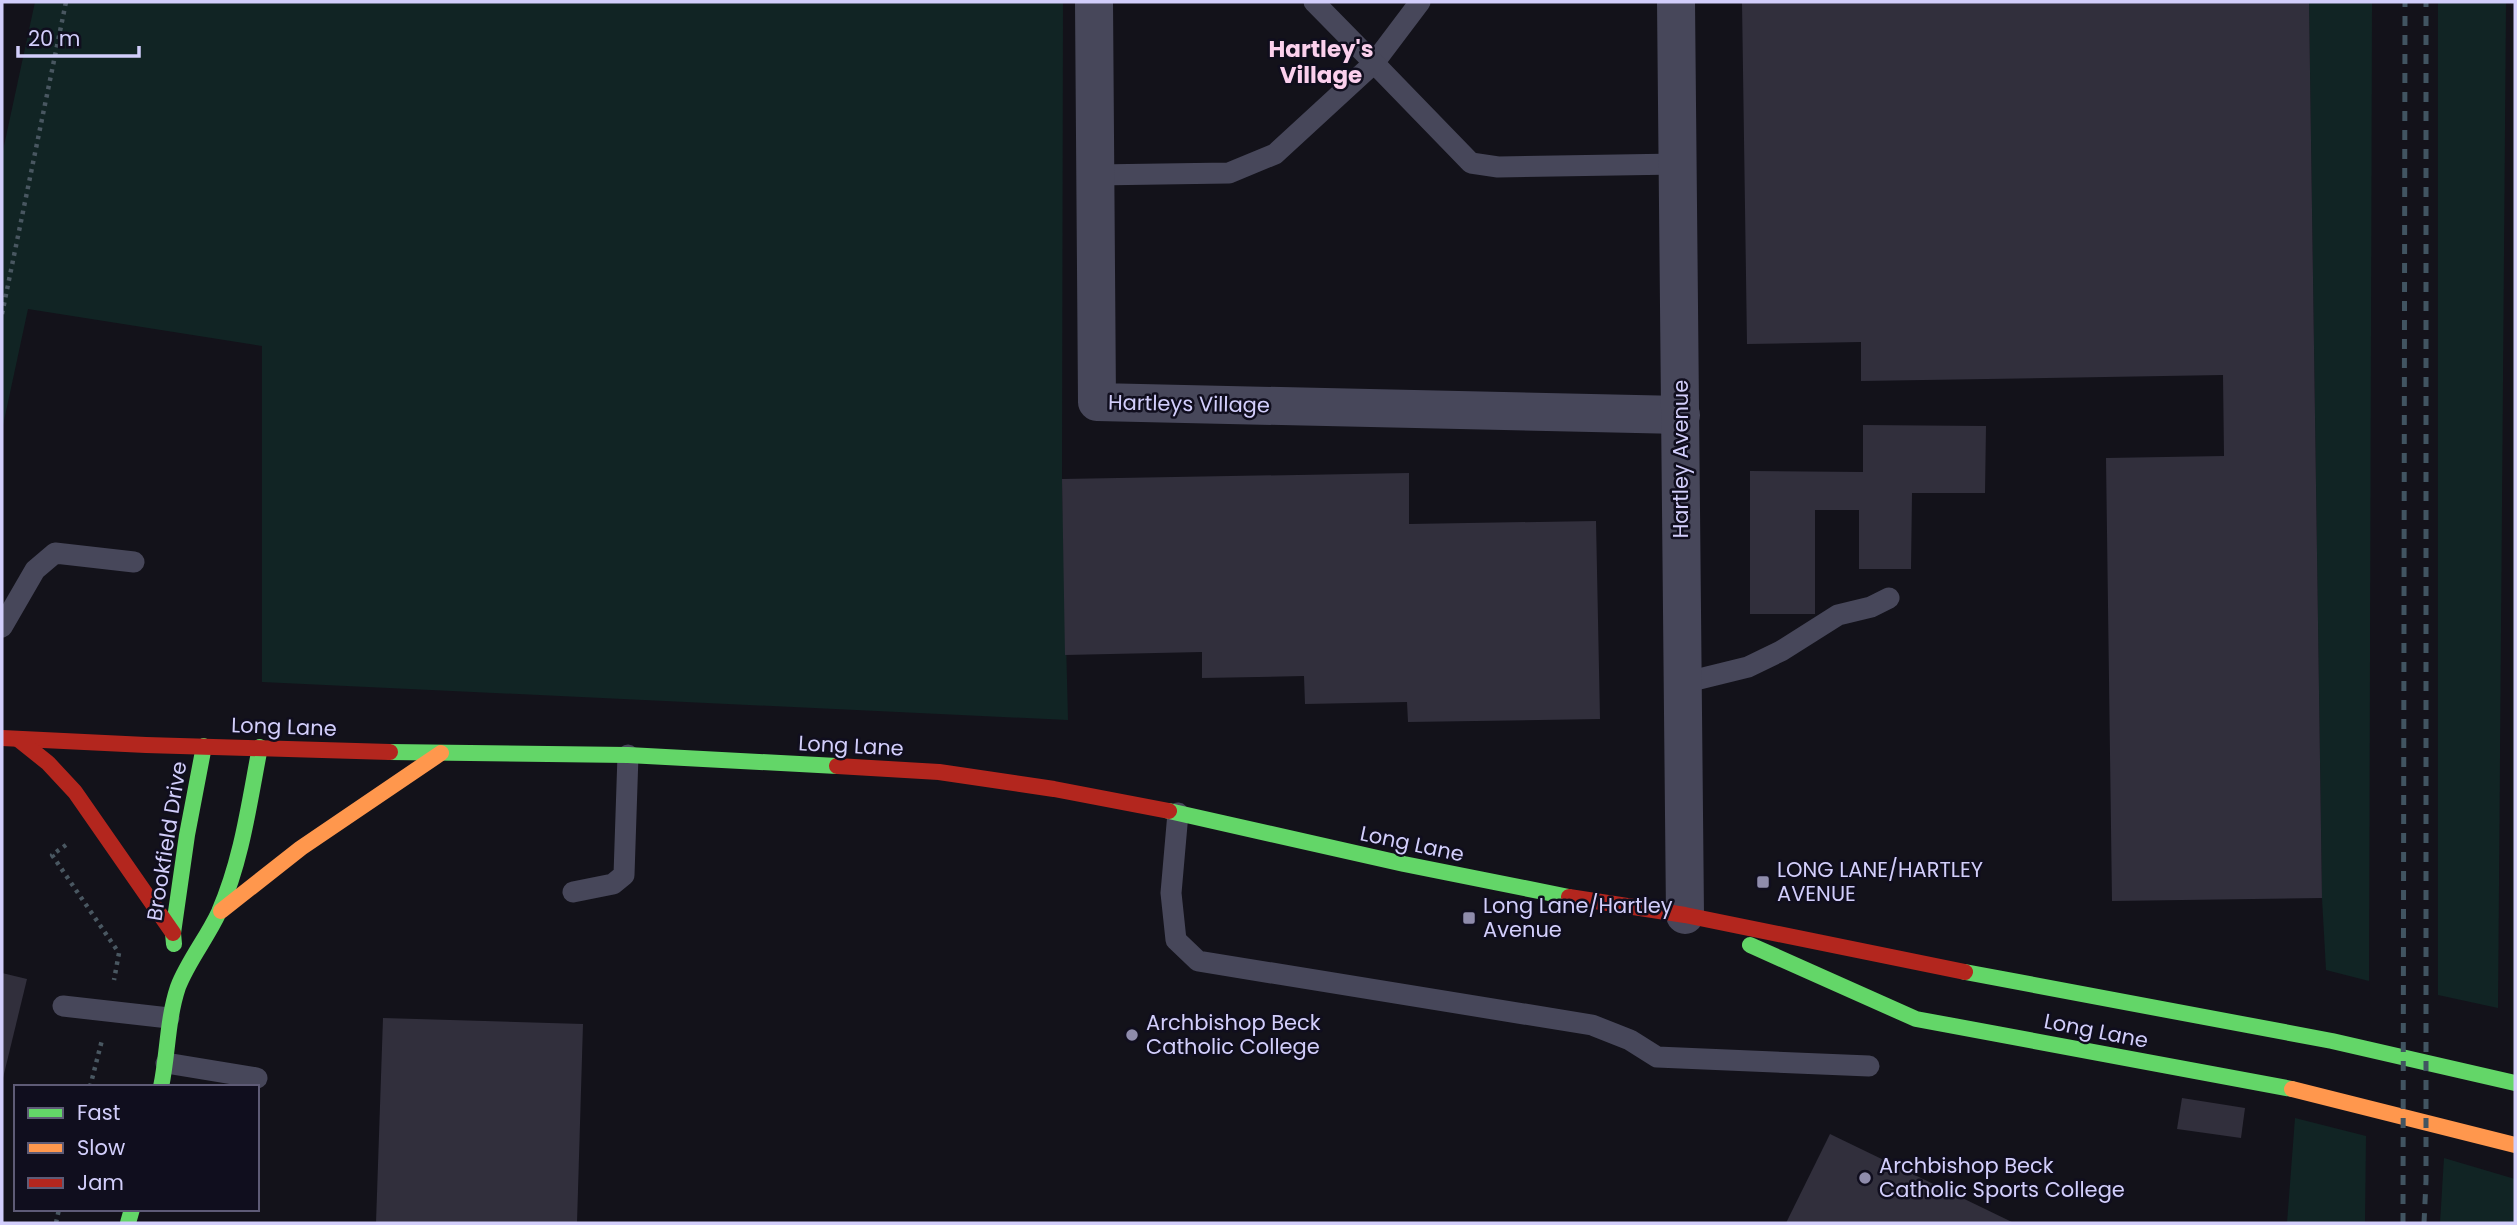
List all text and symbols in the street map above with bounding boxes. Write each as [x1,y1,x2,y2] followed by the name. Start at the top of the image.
[18,14,138,58] scale bar
[28,24,81,53] text: 20 m
[1268,33,1374,91] district label: Hartley's Village
[1666,380,1695,538] street label: Hartley Avenue
[1108,388,1270,419] street label: Hartleys Village
[231,710,337,743] street label: Long Lane
[798,728,904,763] street label: Long Lane
[140,759,193,923] street label: Brookfield Drive
[1357,818,1467,869] street label: Long Lane
[1777,855,1983,908] place label: LONG LANE/HARTLEY AVENUE
[1755,874,1771,890] marker: LONG LANE/HARTLEY AVENUE
[1483,891,1673,944] place label: Long Lane/Hartley Avenue
[1461,910,1477,926] marker: Long Lane/Hartley Avenue
[2042,1006,2151,1055] street label: Long Lane
[1146,1008,1321,1061] place label: Archbishop Beck Catholic College
[1124,1027,1140,1043] marker: Archbishop Beck Catholic College
[14,1085,259,1211] legend
[77,1098,120,1127] text: Fast
[77,1133,125,1162] text: Slow
[1879,1151,2125,1204] place label: Archbishop Beck Catholic Sports College
[77,1168,124,1197] text: Jam
[1857,1170,1873,1186] marker: Archbishop Beck Catholic Sports College

